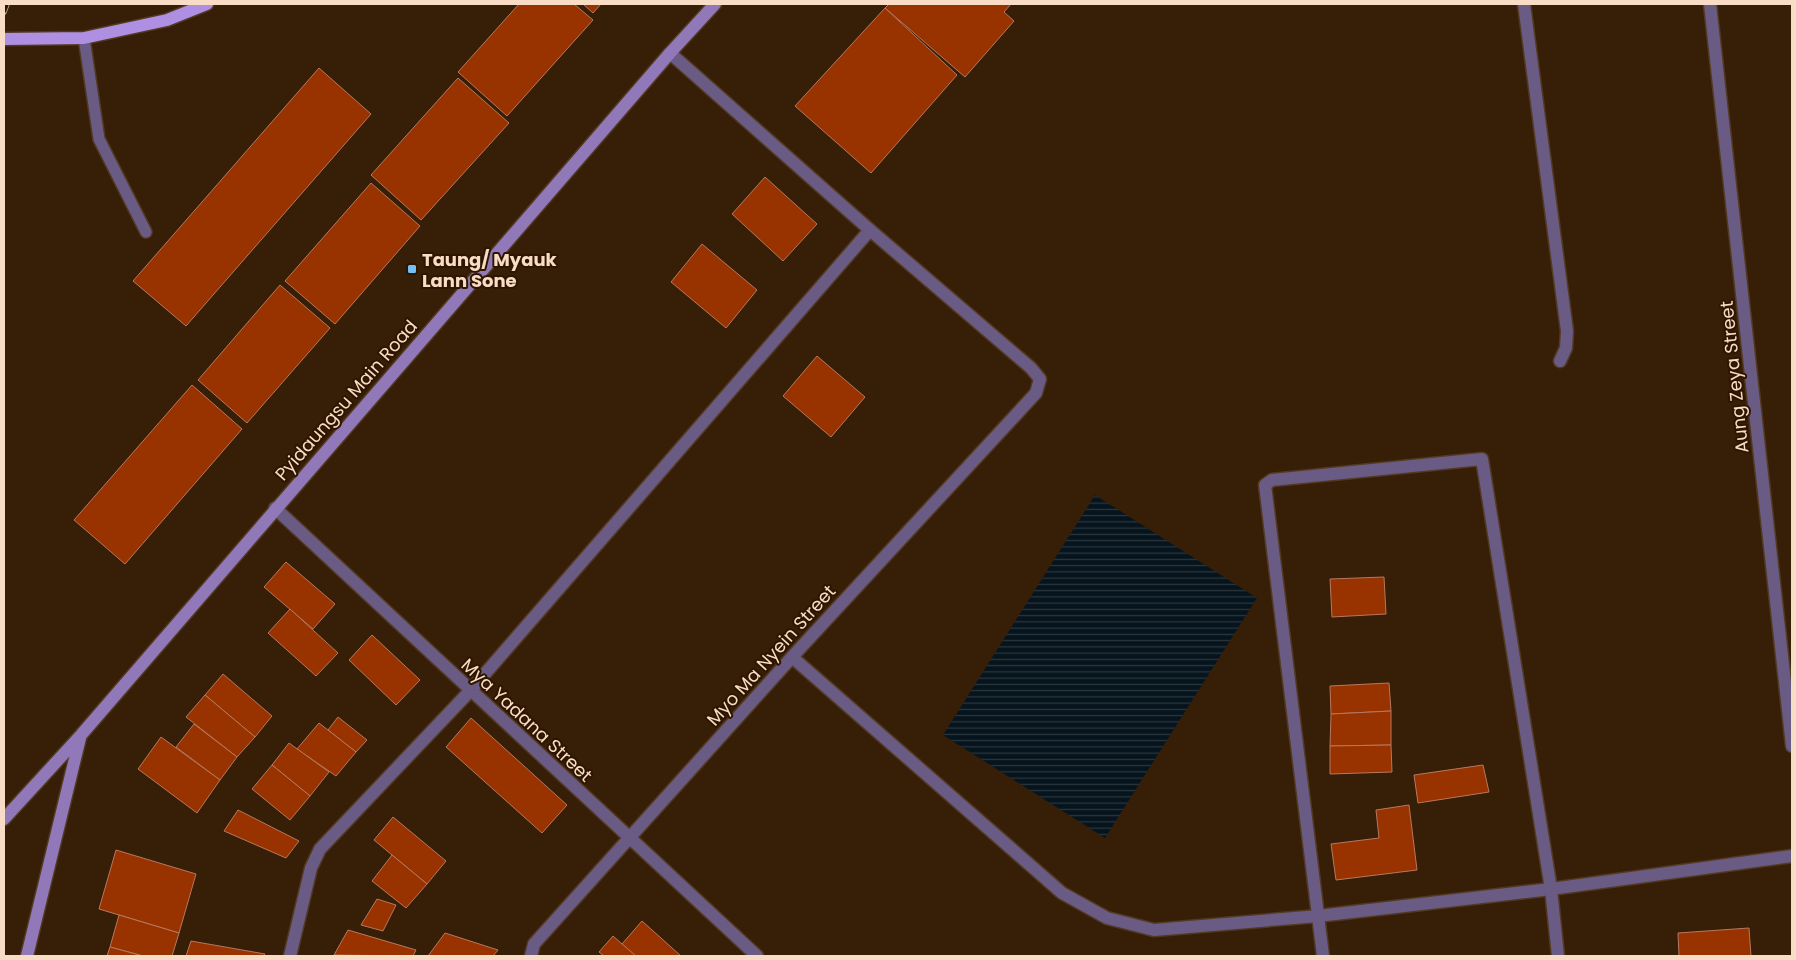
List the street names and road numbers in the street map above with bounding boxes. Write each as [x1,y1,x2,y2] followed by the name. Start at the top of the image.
[1714,300,1754,454] street label: Aung Zeya Street
[269,314,423,486] street label: Pyidaungsu Main Road
[701,579,841,731] street label: Myo Ma Nyein Street
[456,653,598,787] street label: Mya Yadana Street

